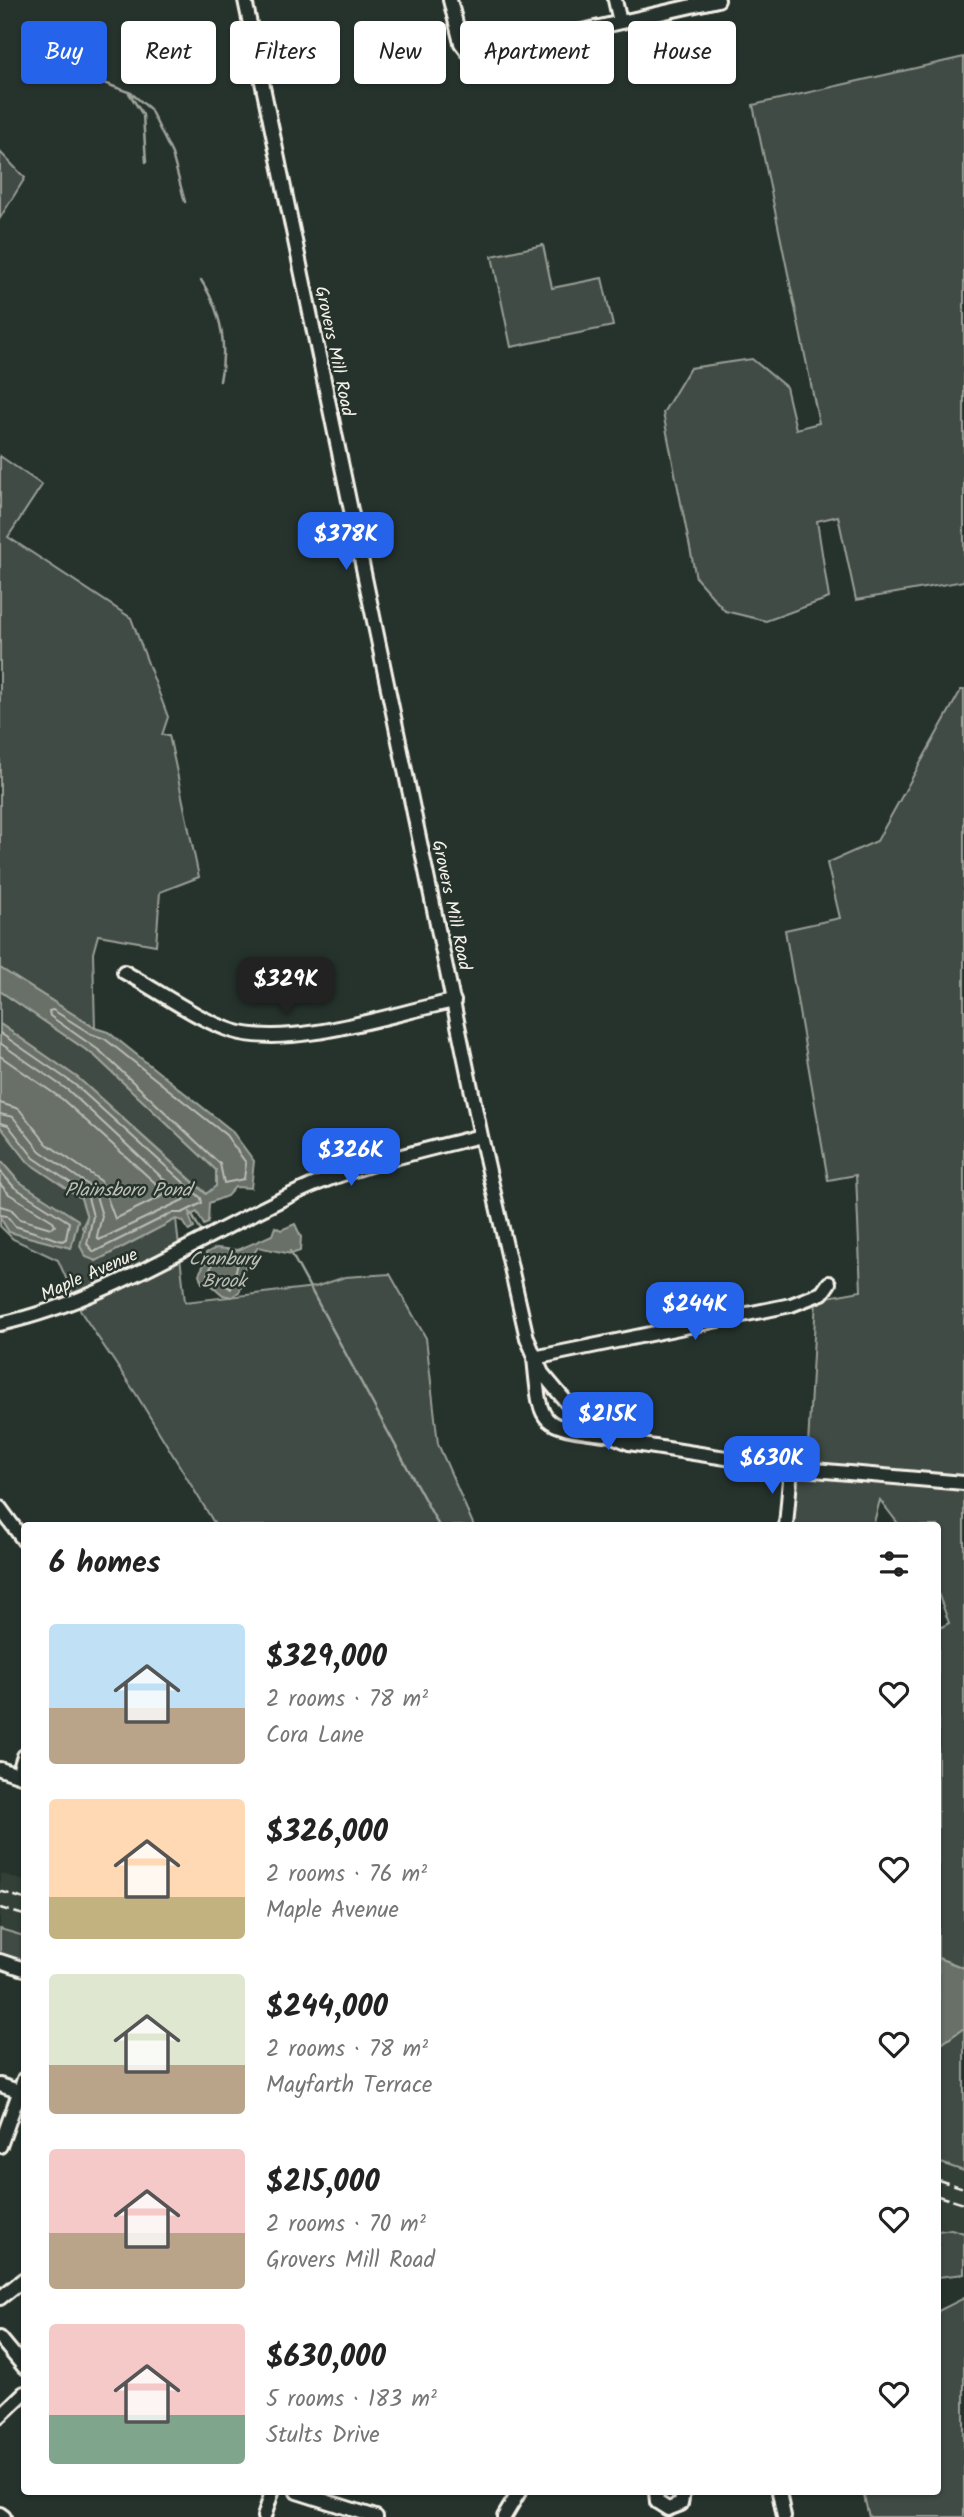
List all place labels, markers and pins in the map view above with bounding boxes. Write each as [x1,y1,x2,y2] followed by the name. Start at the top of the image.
[297,512,395,572] pin: $378K
[237,958,335,1017] pin: $329K
[302,1128,400,1188] pin: $326K
[646,1282,744,1342] pin: $244K
[559,1392,657,1452] pin: $215K
[723,1436,821,1496] pin: $630K

